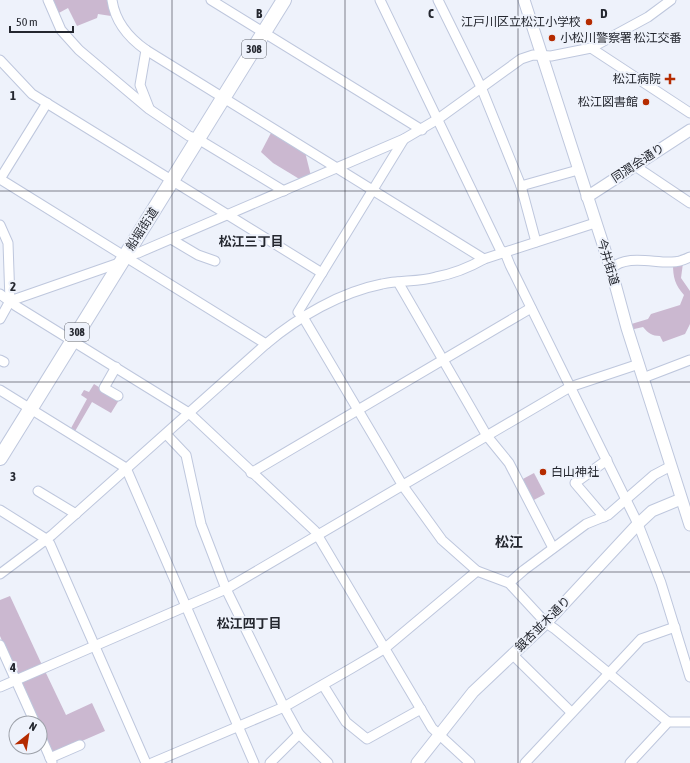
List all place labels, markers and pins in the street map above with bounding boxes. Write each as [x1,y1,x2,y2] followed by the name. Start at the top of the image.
[461,15,581,29] place label: 江戸川区立松江小学校
[584,17,594,27] marker: 江戸川区立松江小学校
[560,31,682,45] place label: 小松川警察署 松江交番
[547,33,557,43] marker: 小松川警察署 松江交番
[613,72,661,86] place label: 松江病院
[664,73,676,85] marker: 松江病院
[578,95,638,109] place label: 松江図書館
[641,97,651,107] marker: 松江図書館
[551,465,599,479] place label: 白山神社
[538,467,548,477] marker: 白山神社

